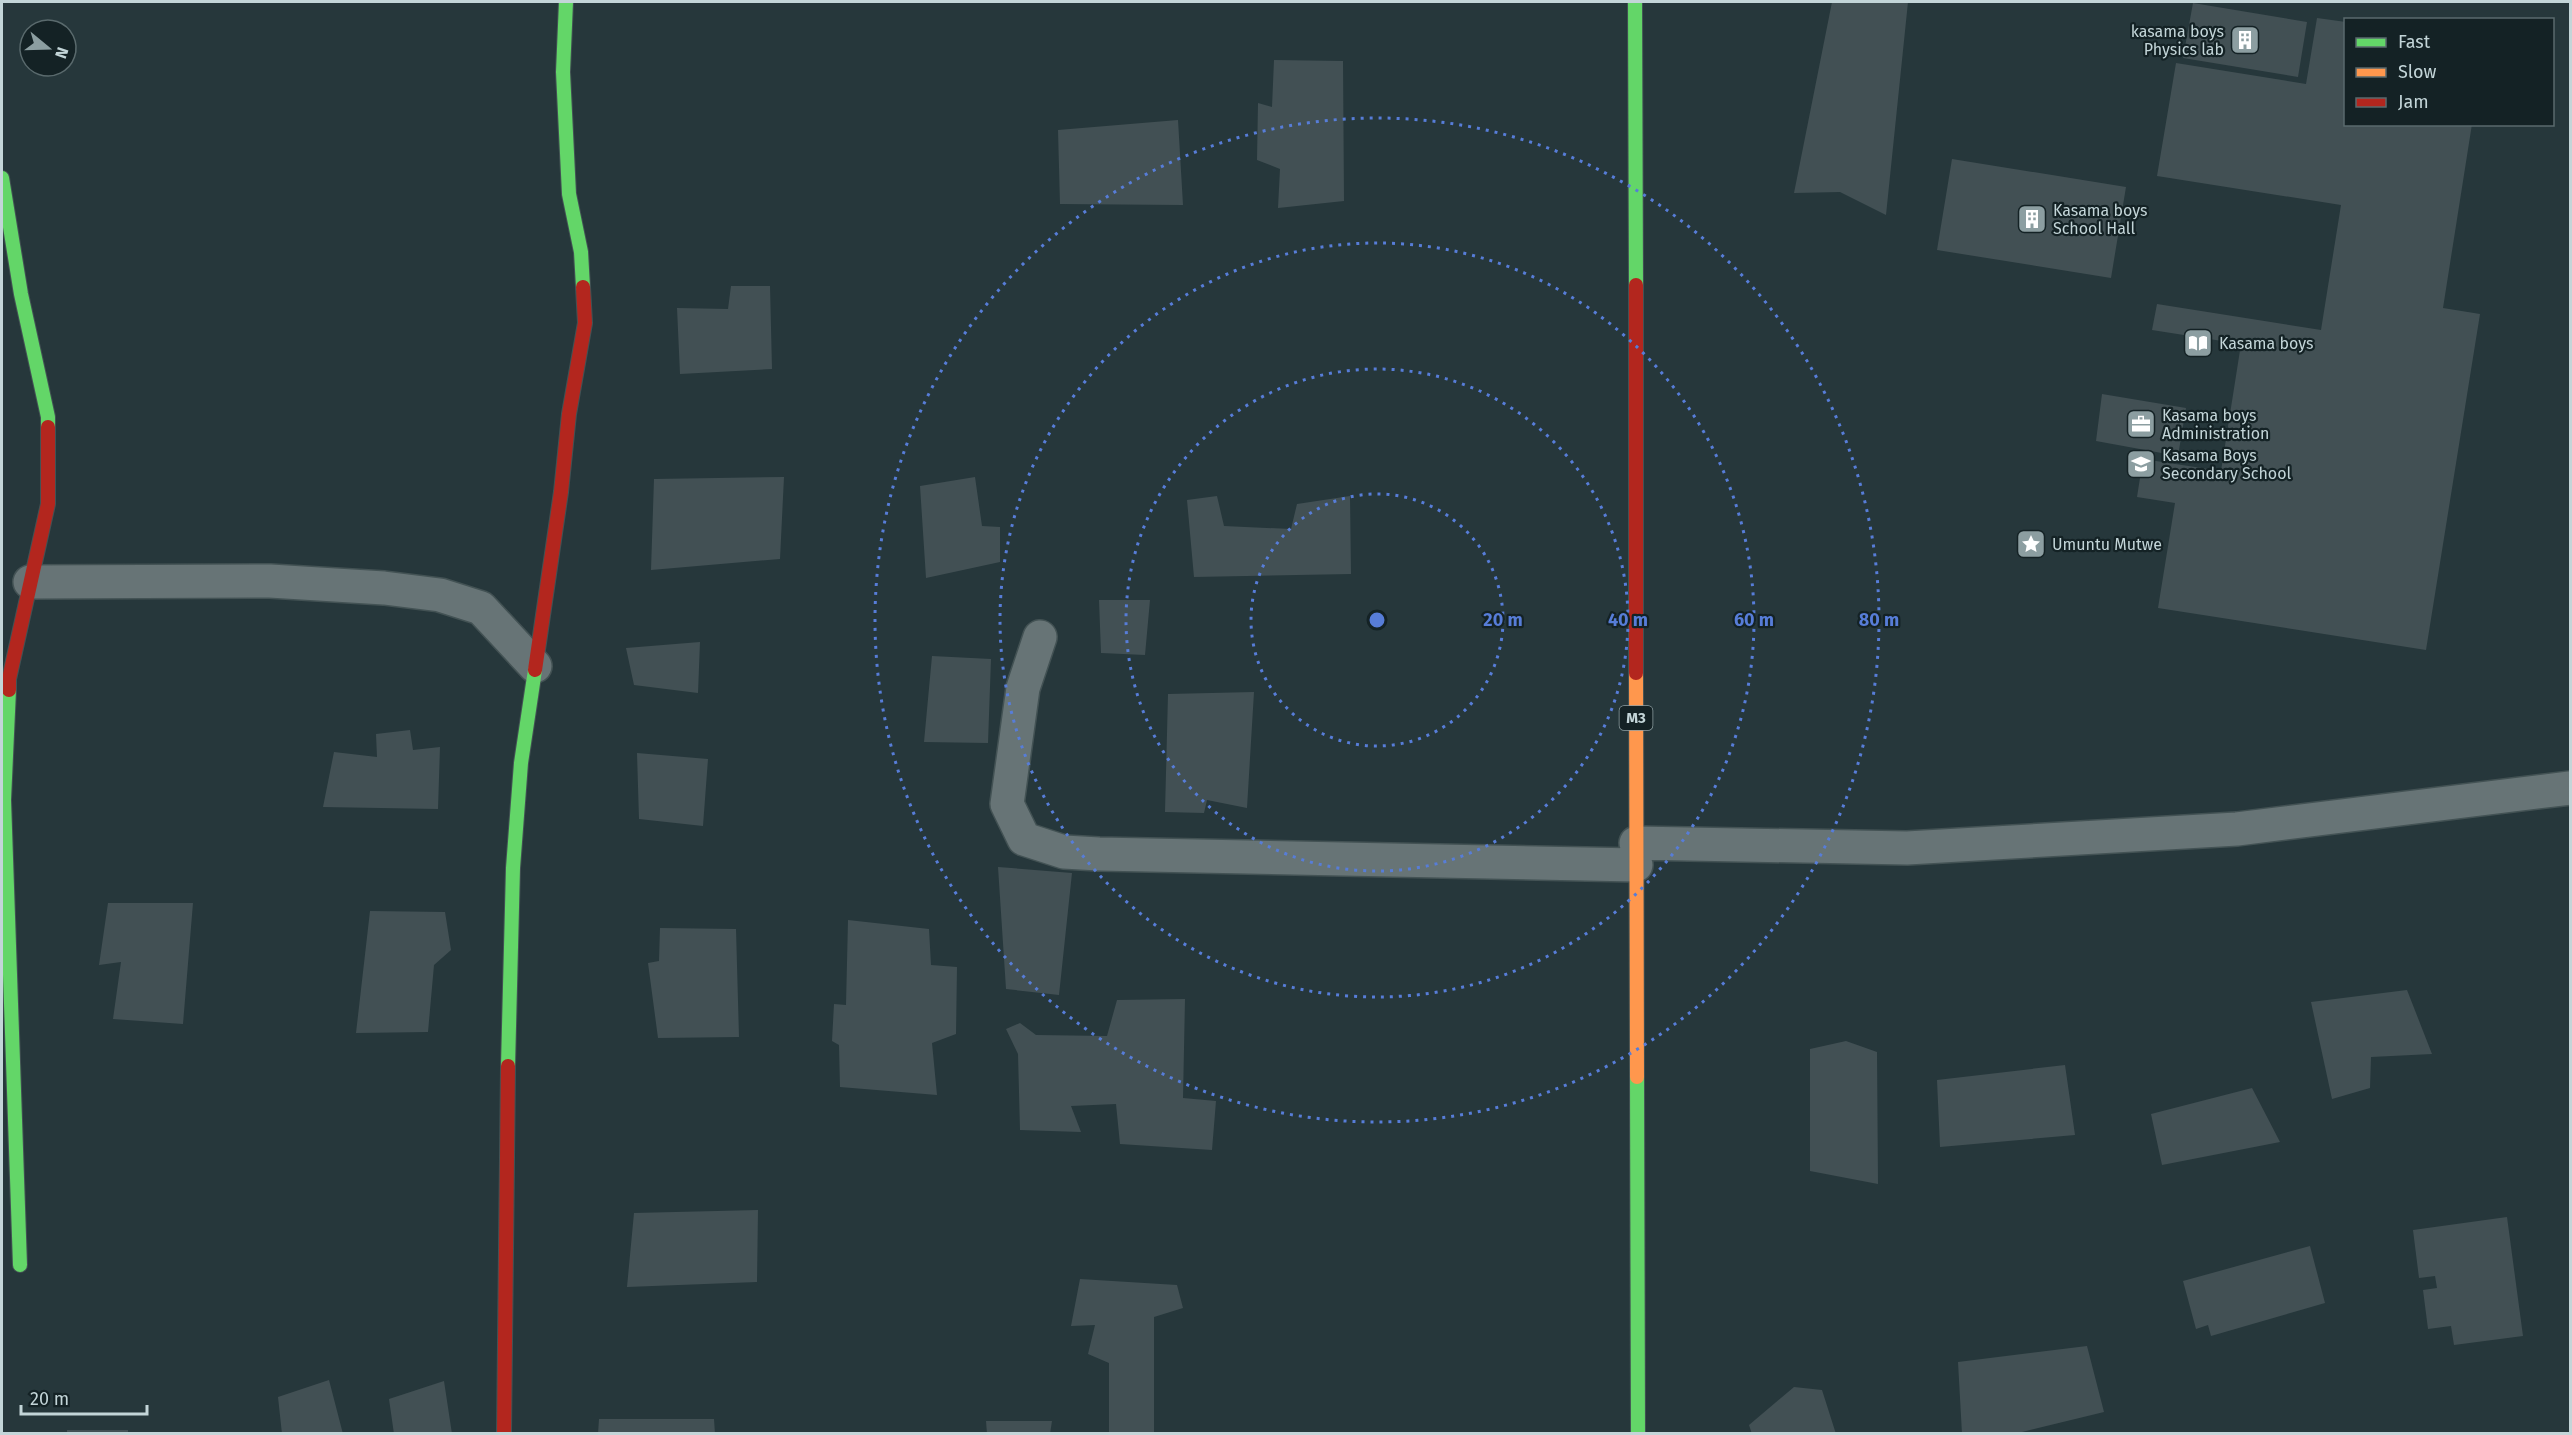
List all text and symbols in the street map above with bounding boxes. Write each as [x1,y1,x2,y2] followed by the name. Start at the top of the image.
[18,18,78,78] north arrow
[2344,18,2554,126] legend
[2131,22,2224,59] place label: kasama boys Physics lab
[2229,24,2261,56] building icon: kasama boys Physics lab
[2398,31,2431,53] text: Fast
[51,45,72,61] text: N
[2398,61,2437,83] text: Slow
[2398,91,2429,113] text: Jam
[2053,201,2148,238] place label: Kasama boys School Hall
[2016,203,2048,235] building icon: Kasama boys School Hall
[2182,327,2214,359] library icon: Kasama boys
[2219,334,2314,353] place label: Kasama boys
[2162,406,2269,443] place label: Kasama boys Administration
[2125,408,2157,440] office icon: Kasama boys Administration
[2162,446,2291,483] place label: Kasama Boys Secondary School
[2125,448,2157,480] school or university icon: Kasama Boys Secondary School
[2015,528,2047,560] place icon: Umuntu Mutwe
[2052,535,2162,554] place label: Umuntu Mutwe
[1483,609,1523,631] text: 20 m
[1608,609,1648,631] text: 40 m
[1734,609,1774,631] text: 60 m
[1859,609,1899,631] text: 80 m
[1367,610,1387,630] centre of rings
[1620,706,1652,730] road number: M3
[21,1378,147,1416] scale bar
[30,1388,69,1410] text: 20 m

